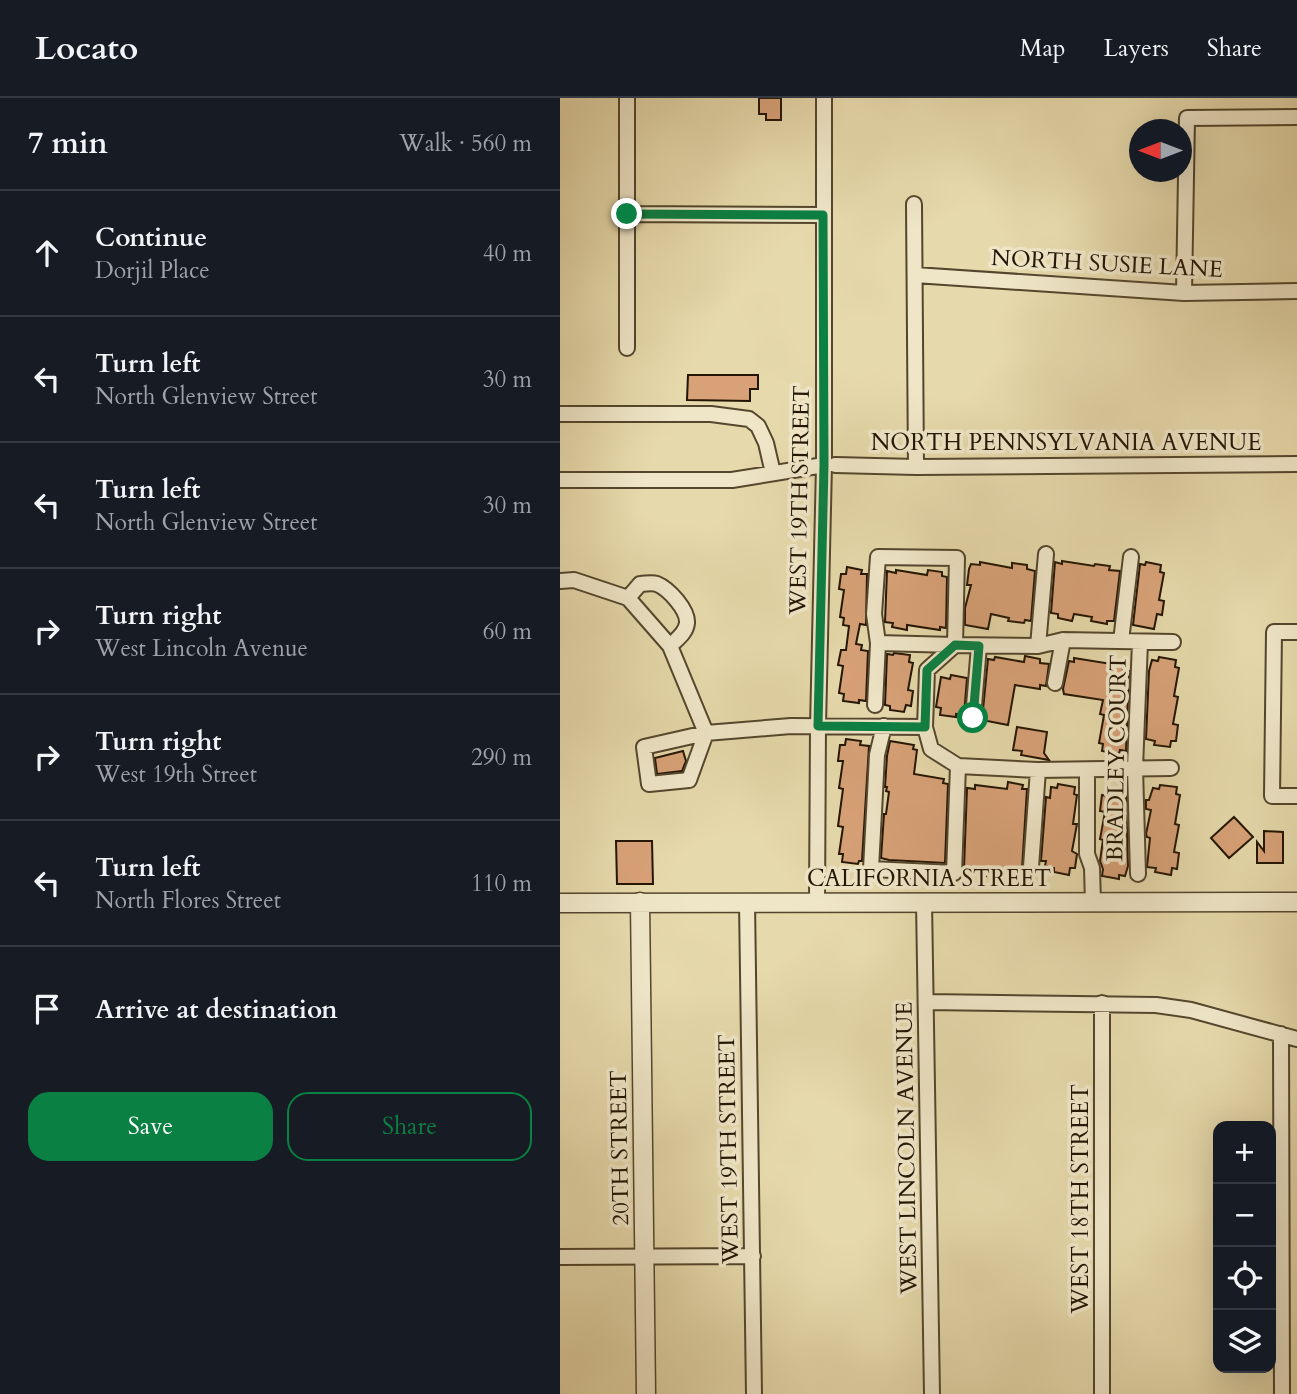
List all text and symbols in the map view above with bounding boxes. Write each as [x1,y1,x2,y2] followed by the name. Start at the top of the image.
[35,26,138,71] text: Locato
[1020,32,1066,65] text: Map
[1104,32,1169,65] text: Layers
[1207,32,1262,65] text: Share
[1129,119,1192,182] north arrow
[28,123,108,164] text: 7 min
[399,128,532,159] text: Walk · 560 m
[611,198,642,229] route end
[95,220,207,255] text: Continue
[28,234,66,272] icon: ahead
[483,238,532,269] text: 40 m
[990,242,1224,285] street label: NORTH SUSIE LANE
[95,255,210,286] text: Dorjil Place
[95,346,200,381] text: Turn left
[28,360,66,398] icon: left
[483,364,532,395] text: 30 m
[95,381,318,412] text: North Glenview Street
[782,385,817,616] street label: WEST 19TH STREET
[871,427,1261,458] street label: NORTH PENNSYLVANIA AVENUE
[95,472,200,507] text: Turn left
[28,486,66,524] icon: left
[483,490,532,521] text: 30 m
[95,507,318,538] text: North Glenview Street
[95,598,222,633] text: Turn right
[28,612,66,650] icon: right
[483,616,532,647] text: 60 m
[95,633,308,664] text: West Lincoln Avenue
[1099,654,1134,862] street label: BRADLEY COURT
[957,702,988,733] route start
[95,724,222,759] text: Turn right
[28,738,66,776] icon: right
[471,742,532,773] text: 290 m
[95,759,257,790] text: West 19th Street
[95,850,200,885] text: Turn left
[807,863,1051,894] street label: CALIFORNIA STREET
[28,864,66,902] icon: left
[471,868,532,899] text: 110 m
[95,885,281,916] text: North Flores Street
[28,990,66,1028] icon: arrive
[95,992,338,1027] text: Arrive at destination
[888,1001,925,1296] street label: WEST LINCOLN AVENUE
[711,1034,746,1265] street label: WEST 19TH STREET
[603,1070,636,1226] street label: 20TH STREET
[1065,1084,1096,1315] street label: WEST 18TH STREET
[28,1092,273,1161] button: Save
[287,1092,532,1161] button: Share
[1213,1121,1276,1373] map controls
[1213,1121,1276,1184] button: +
[1213,1184,1276,1247] button: −
[1213,1247,1276,1310] button: locate
[1213,1310,1276,1373] button: layers

